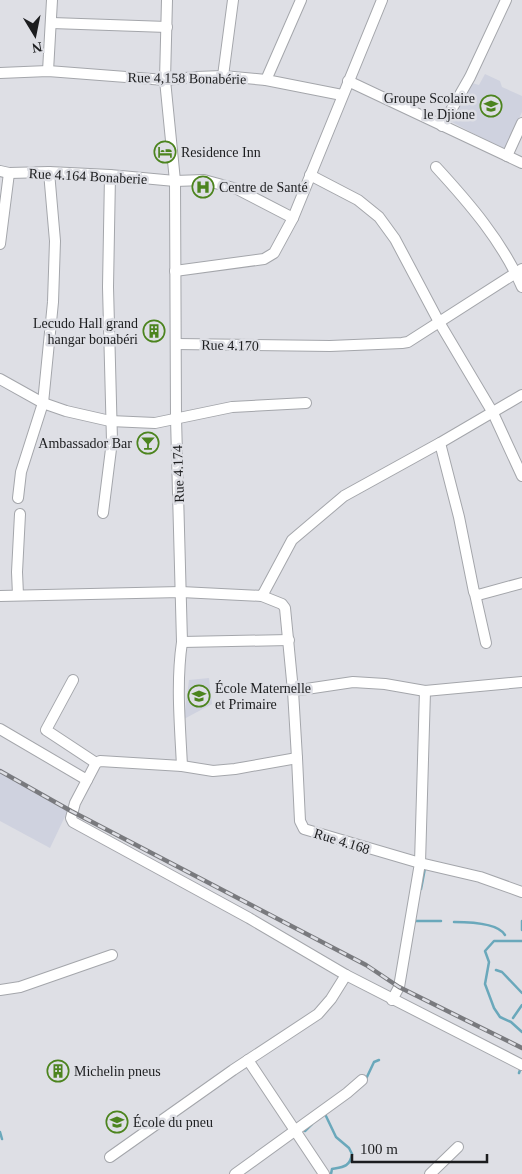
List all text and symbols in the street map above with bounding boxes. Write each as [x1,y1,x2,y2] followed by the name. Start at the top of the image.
[10,10,60,60] north arrow
[31,39,43,56] text: N
[128,70,246,87] street label: Rue 4,158 Bonabérie
[384,91,475,122] place label: Groupe Scolaire le Djione
[479,94,503,118] school or university icon: Groupe Scolaire le Djione
[153,140,177,164] hotel icon: Residence Inn
[181,145,261,160] place label: Residence Inn
[28,166,148,187] street label: Rue 4.164 Bonaberie
[191,175,215,199] hospital icon: Centre de Santé
[219,180,308,195] place label: Centre de Santé
[33,316,138,347] place label: Lecudo Hall grand hangar bonabéri
[142,319,166,343] building icon: Lecudo Hall grand hangar bonabéri
[201,337,259,354] street label: Rue 4.170
[136,431,160,455] bar icon: Ambassador Bar
[38,436,132,451] place label: Ambassador Bar
[170,445,187,503] street label: Rue 4.174
[215,680,311,712] place label: École Maternelle et Primaire
[187,684,211,708] school or university icon: École Maternelle et Primaire
[312,826,372,857] street label: Rue 4.168
[46,1059,70,1083] building icon: Michelin pneus
[74,1064,161,1079] place label: Michelin pneus
[105,1110,129,1134] school or university icon: École du pneu
[133,1114,213,1130] place label: École du pneu
[352,1132,487,1164] scale bar
[360,1141,398,1157] text: 100 m

